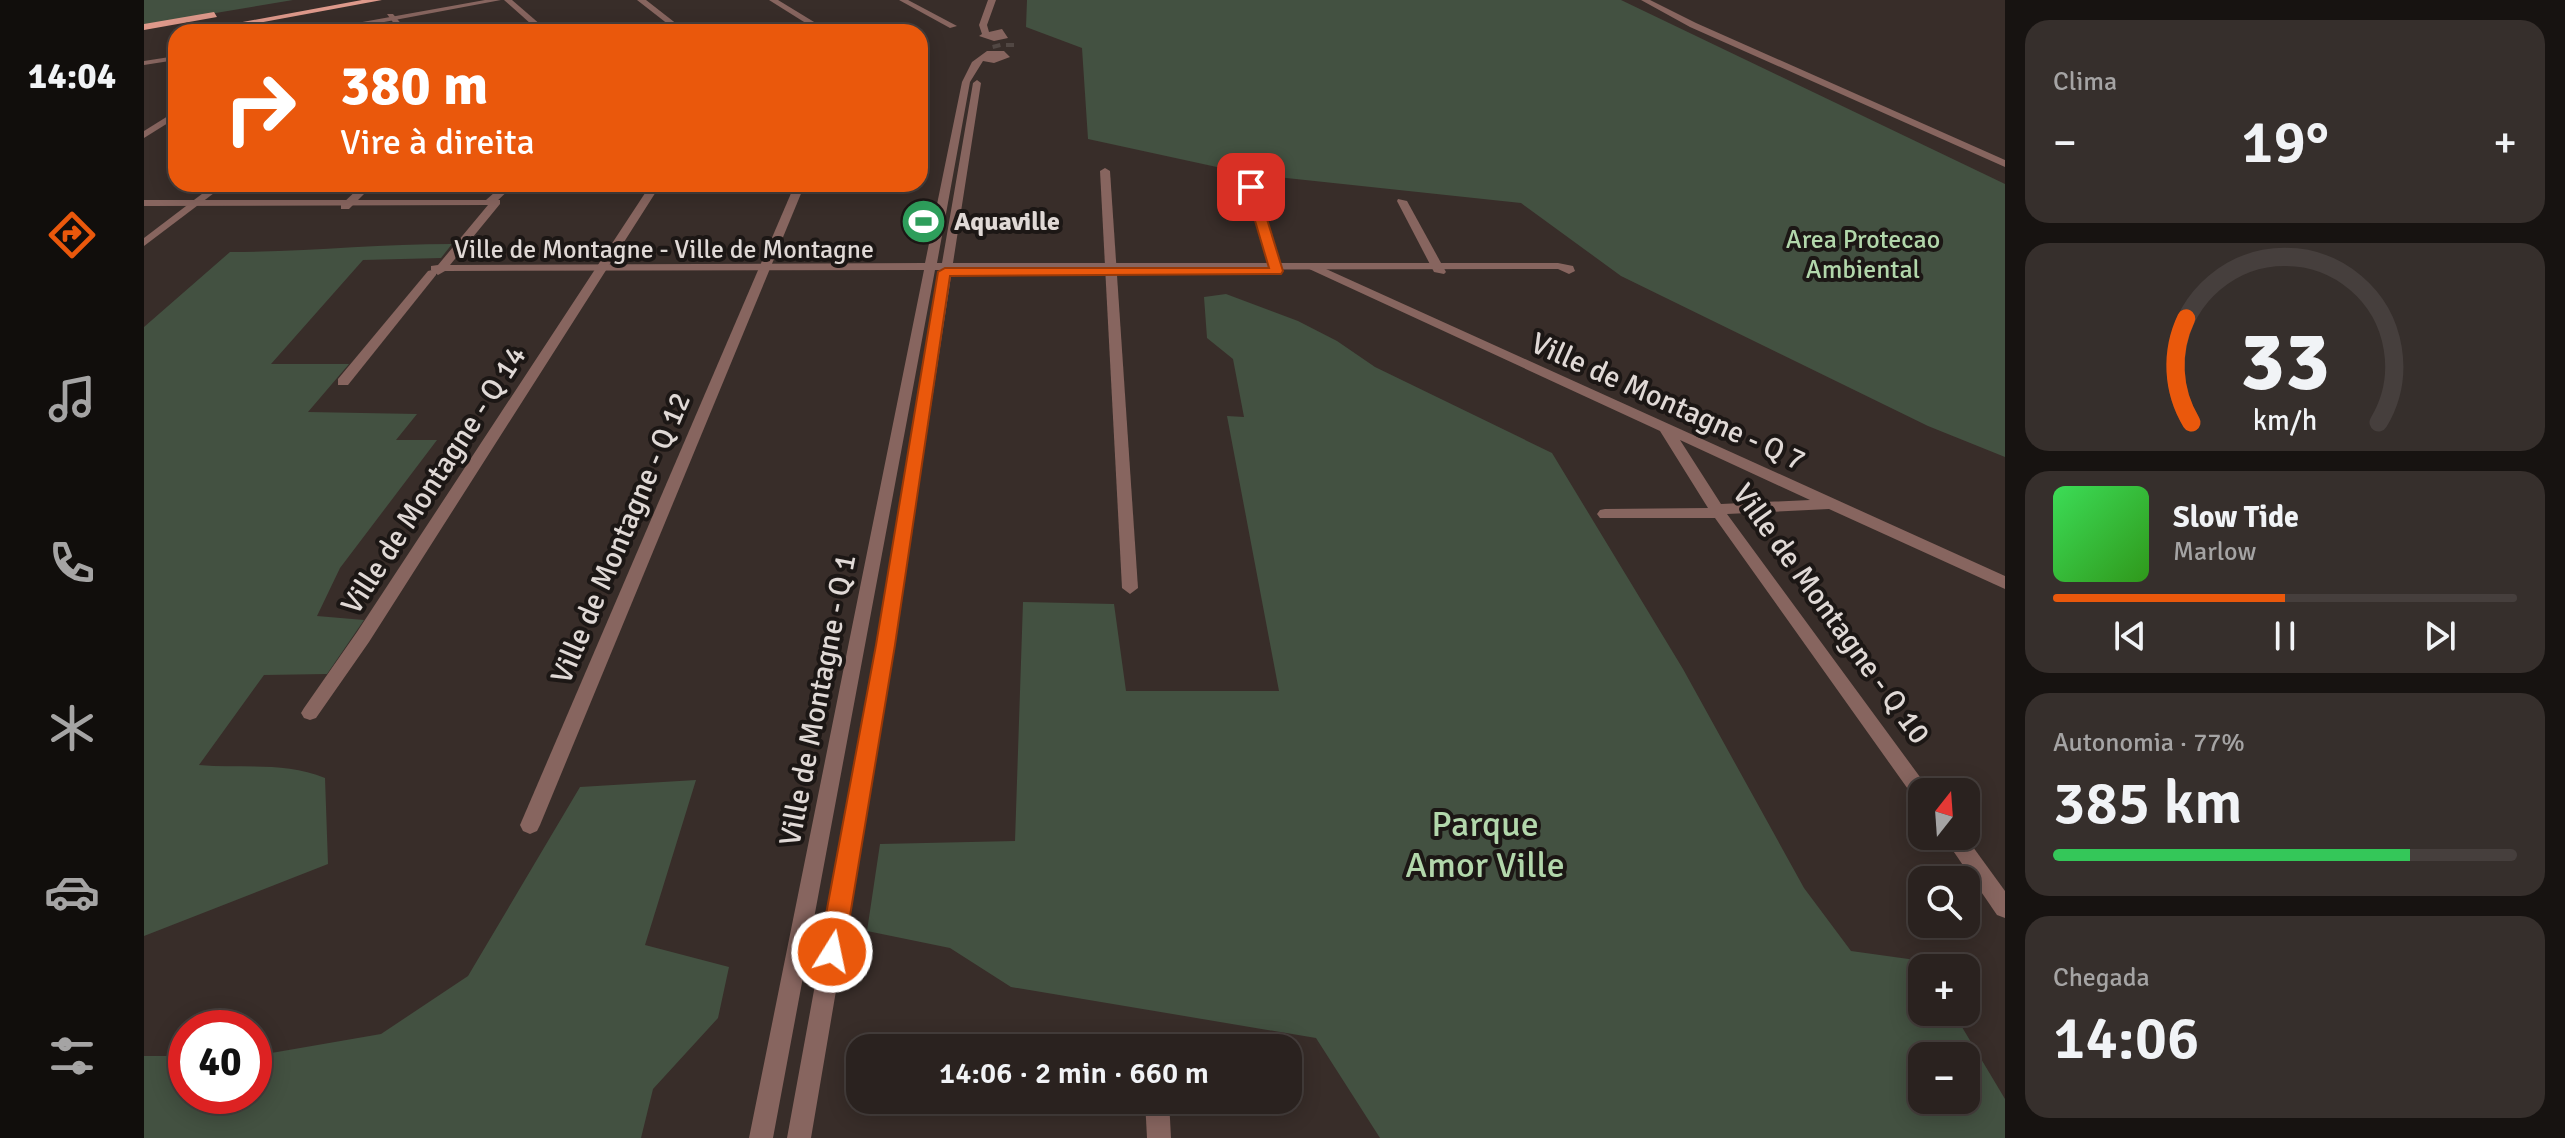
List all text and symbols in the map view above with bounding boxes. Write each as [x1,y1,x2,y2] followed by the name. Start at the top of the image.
[340,51,488,120] text: 380 m
[28,54,116,99] text: 14:04
[208,56,312,160] icon: right
[2053,66,2117,98] text: Clima
[2241,106,2329,180] text: 19°
[2053,116,2077,170] text: −
[2493,116,2517,170] text: +
[340,120,535,165] text: Vire à direita
[1217,153,1285,221] pin
[1229,165,1273,209] icon: arrive
[899,198,947,246] sports icon: Aquaville
[954,206,1060,238] place label: Aquaville
[44,207,100,263] icon: directions
[1786,224,1940,286] park label: Area Protecao Ambiental
[454,234,874,266] street label: Ville de Montagne - Ville de Montagne
[2240,310,2330,412] text: 33
[1525,325,1811,479] street label: Ville de Montagne - Q 7
[333,339,535,621] street label: Ville de Montagne - Q 14
[44,371,100,427] icon: music
[543,387,699,689] street label: Ville de Montagne - Q 12
[2253,403,2317,438] text: km/h
[1724,477,1938,751] street label: Ville de Montagne - Q 10
[2173,499,2299,536] text: Slow Tide
[44,535,100,591] icon: phone
[2173,536,2256,568] text: Marlow
[772,551,864,849] street label: Ville de Montagne - Q 1
[2108,614,2152,658] icon: previous
[2263,614,2307,658] icon: pause
[2418,614,2462,658] icon: next
[44,700,100,756] icon: climate
[2053,727,2245,759] text: Autonomia · 77%
[2053,767,2242,841] text: 385 km
[1908,778,1980,850] north arrow
[1908,778,1980,1114] map controls
[1405,802,1565,888] park label: Parque Amor Ville
[44,864,100,920] icon: car
[1908,866,1980,938] button: search
[790,910,874,994] position arrow
[1908,954,1980,1026] button: +
[2053,962,2150,994] text: Chegada
[2053,1002,2200,1076] text: 14:06
[168,1010,272,1114] speed limit sign: 40
[44,1028,100,1084] icon: filters
[1908,1042,1980,1114] button: −
[939,1055,1209,1092] text: 14:06 · 2 min · 660 m

